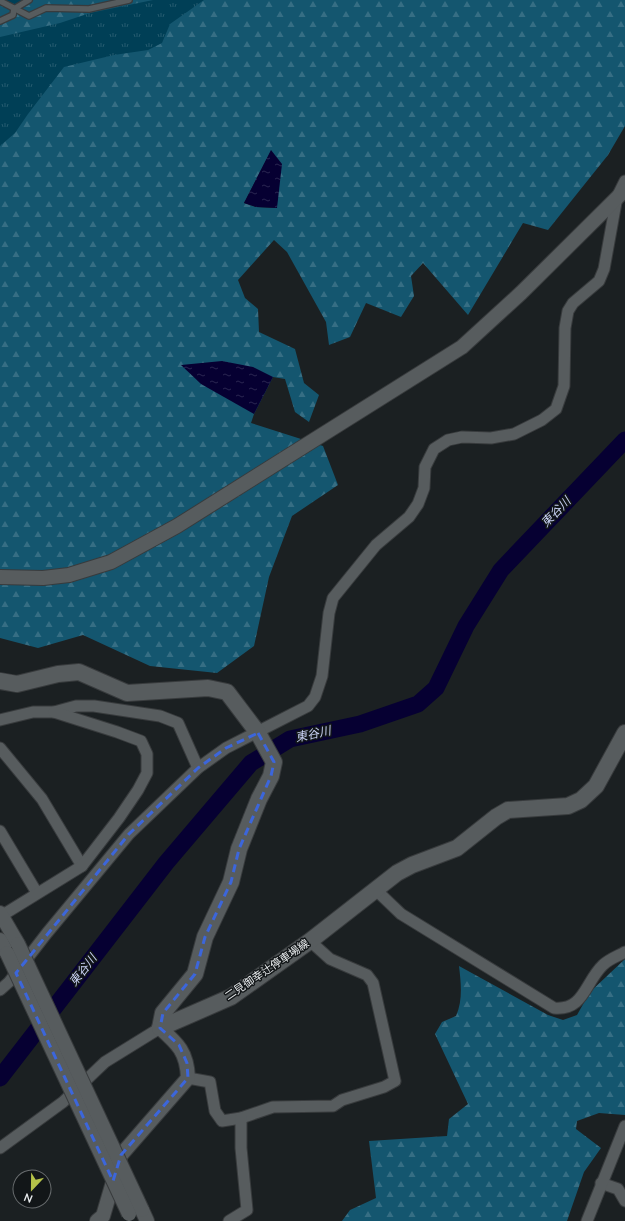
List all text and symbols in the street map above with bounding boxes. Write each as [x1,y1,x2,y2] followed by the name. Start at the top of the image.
[538,492,576,531] water label: 東谷川
[294,722,334,746] water label: 東谷川
[222,936,312,1004] street label: 二見御幸辻停車場線
[66,949,102,989] water label: 東谷川
[12,1169,52,1209] north arrow
[22,1189,35,1206] text: N

